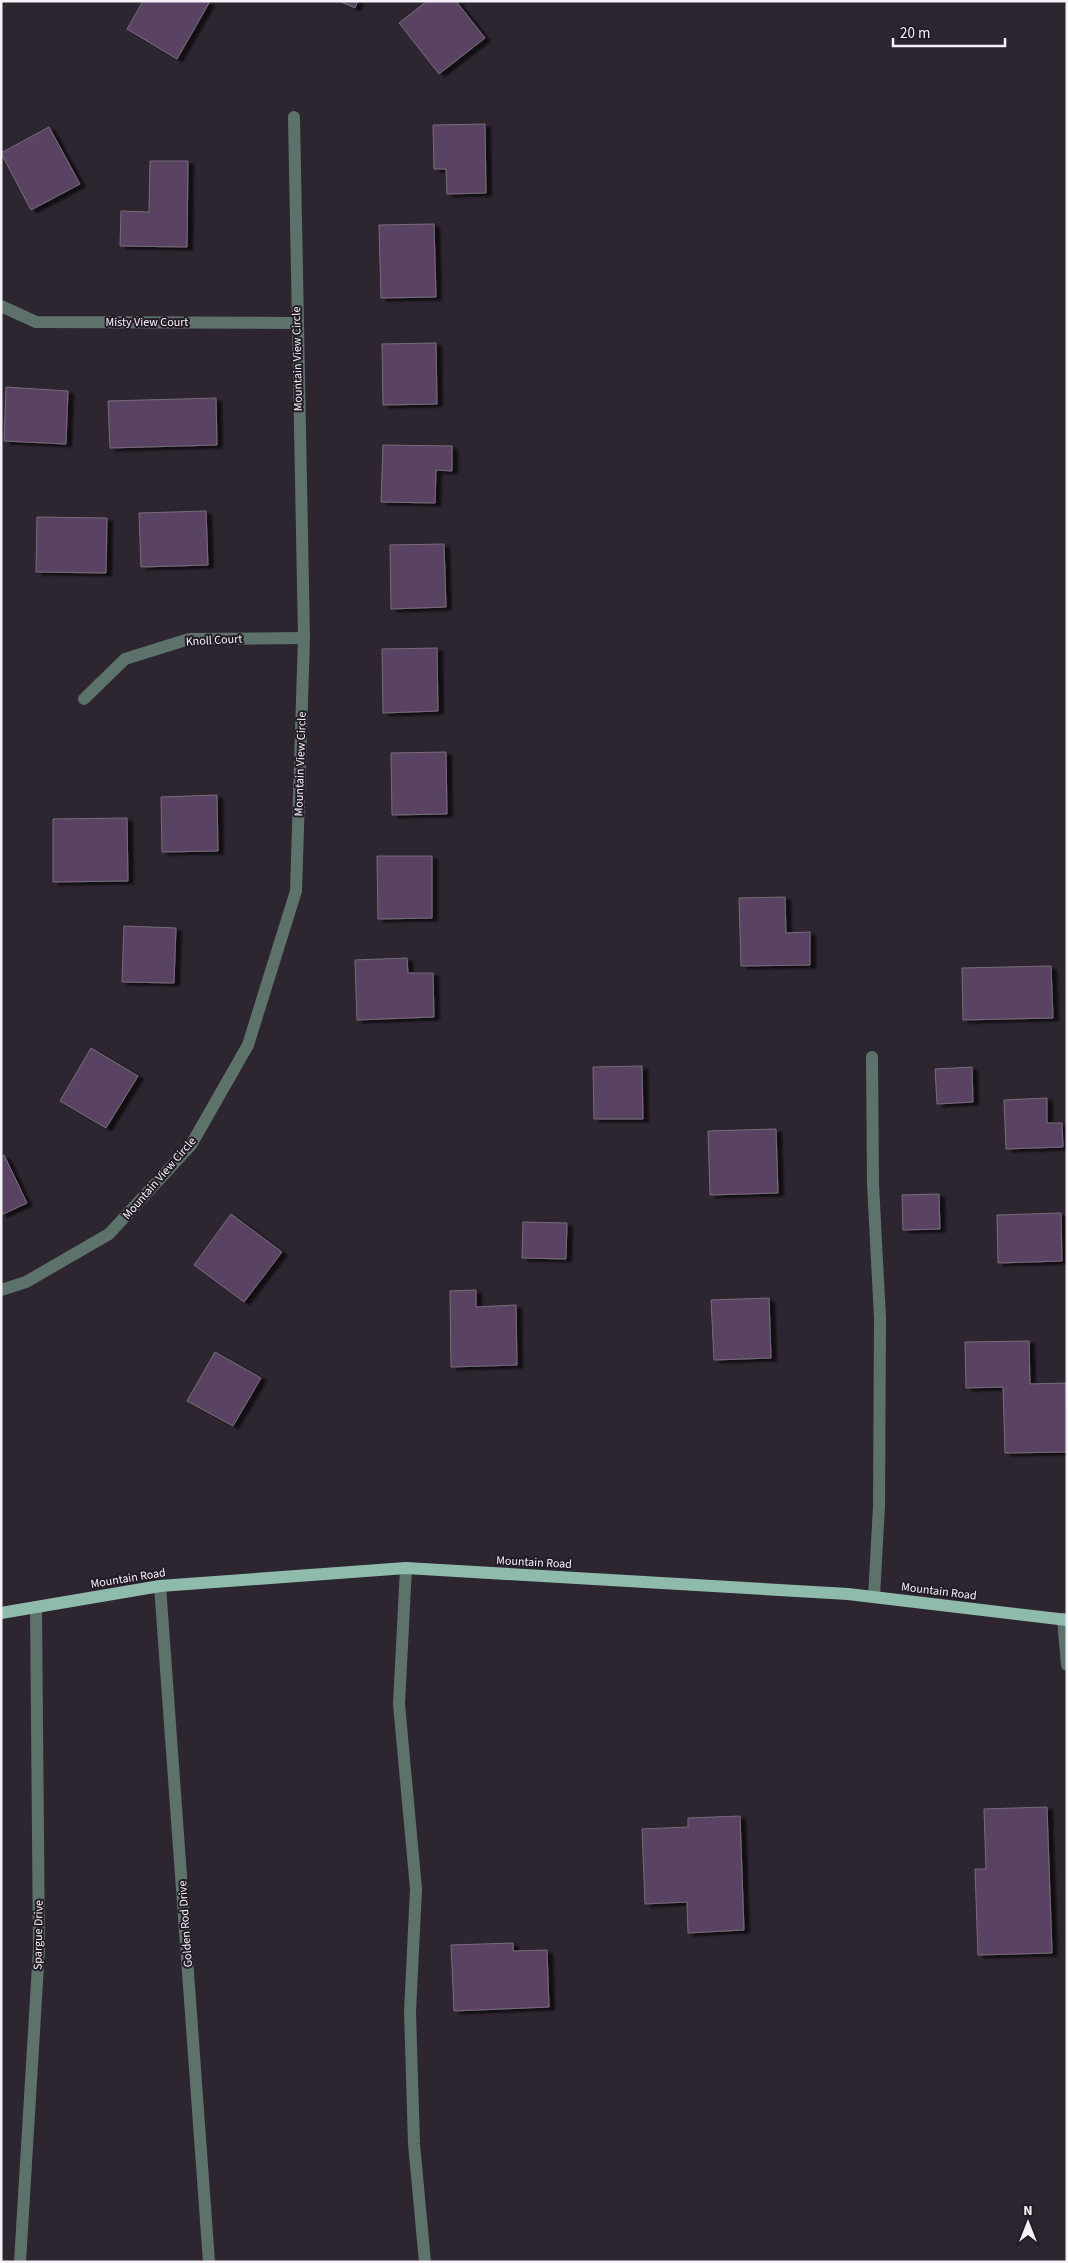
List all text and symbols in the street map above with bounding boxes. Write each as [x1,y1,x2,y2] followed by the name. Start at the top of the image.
[893,15,1006,47] scale bar
[900,23,930,44] text: 20 m
[288,307,307,411] street label: Mountain View Circle
[106,314,188,331] street label: Misty View Court
[185,631,243,650] street label: Knoll Court
[290,711,311,817] street label: Mountain View Circle
[119,1133,200,1223] street label: Mountain View Circle
[496,1552,572,1573] street label: Mountain Road
[89,1564,167,1593] street label: Mountain Road
[900,1578,978,1605] street label: Mountain Road
[174,1880,197,1968] street label: Golden Rod Drive
[29,1900,48,1970] street label: Spargue Drive
[1003,2198,1053,2248] north arrow
[1023,2201,1033,2221] text: N

